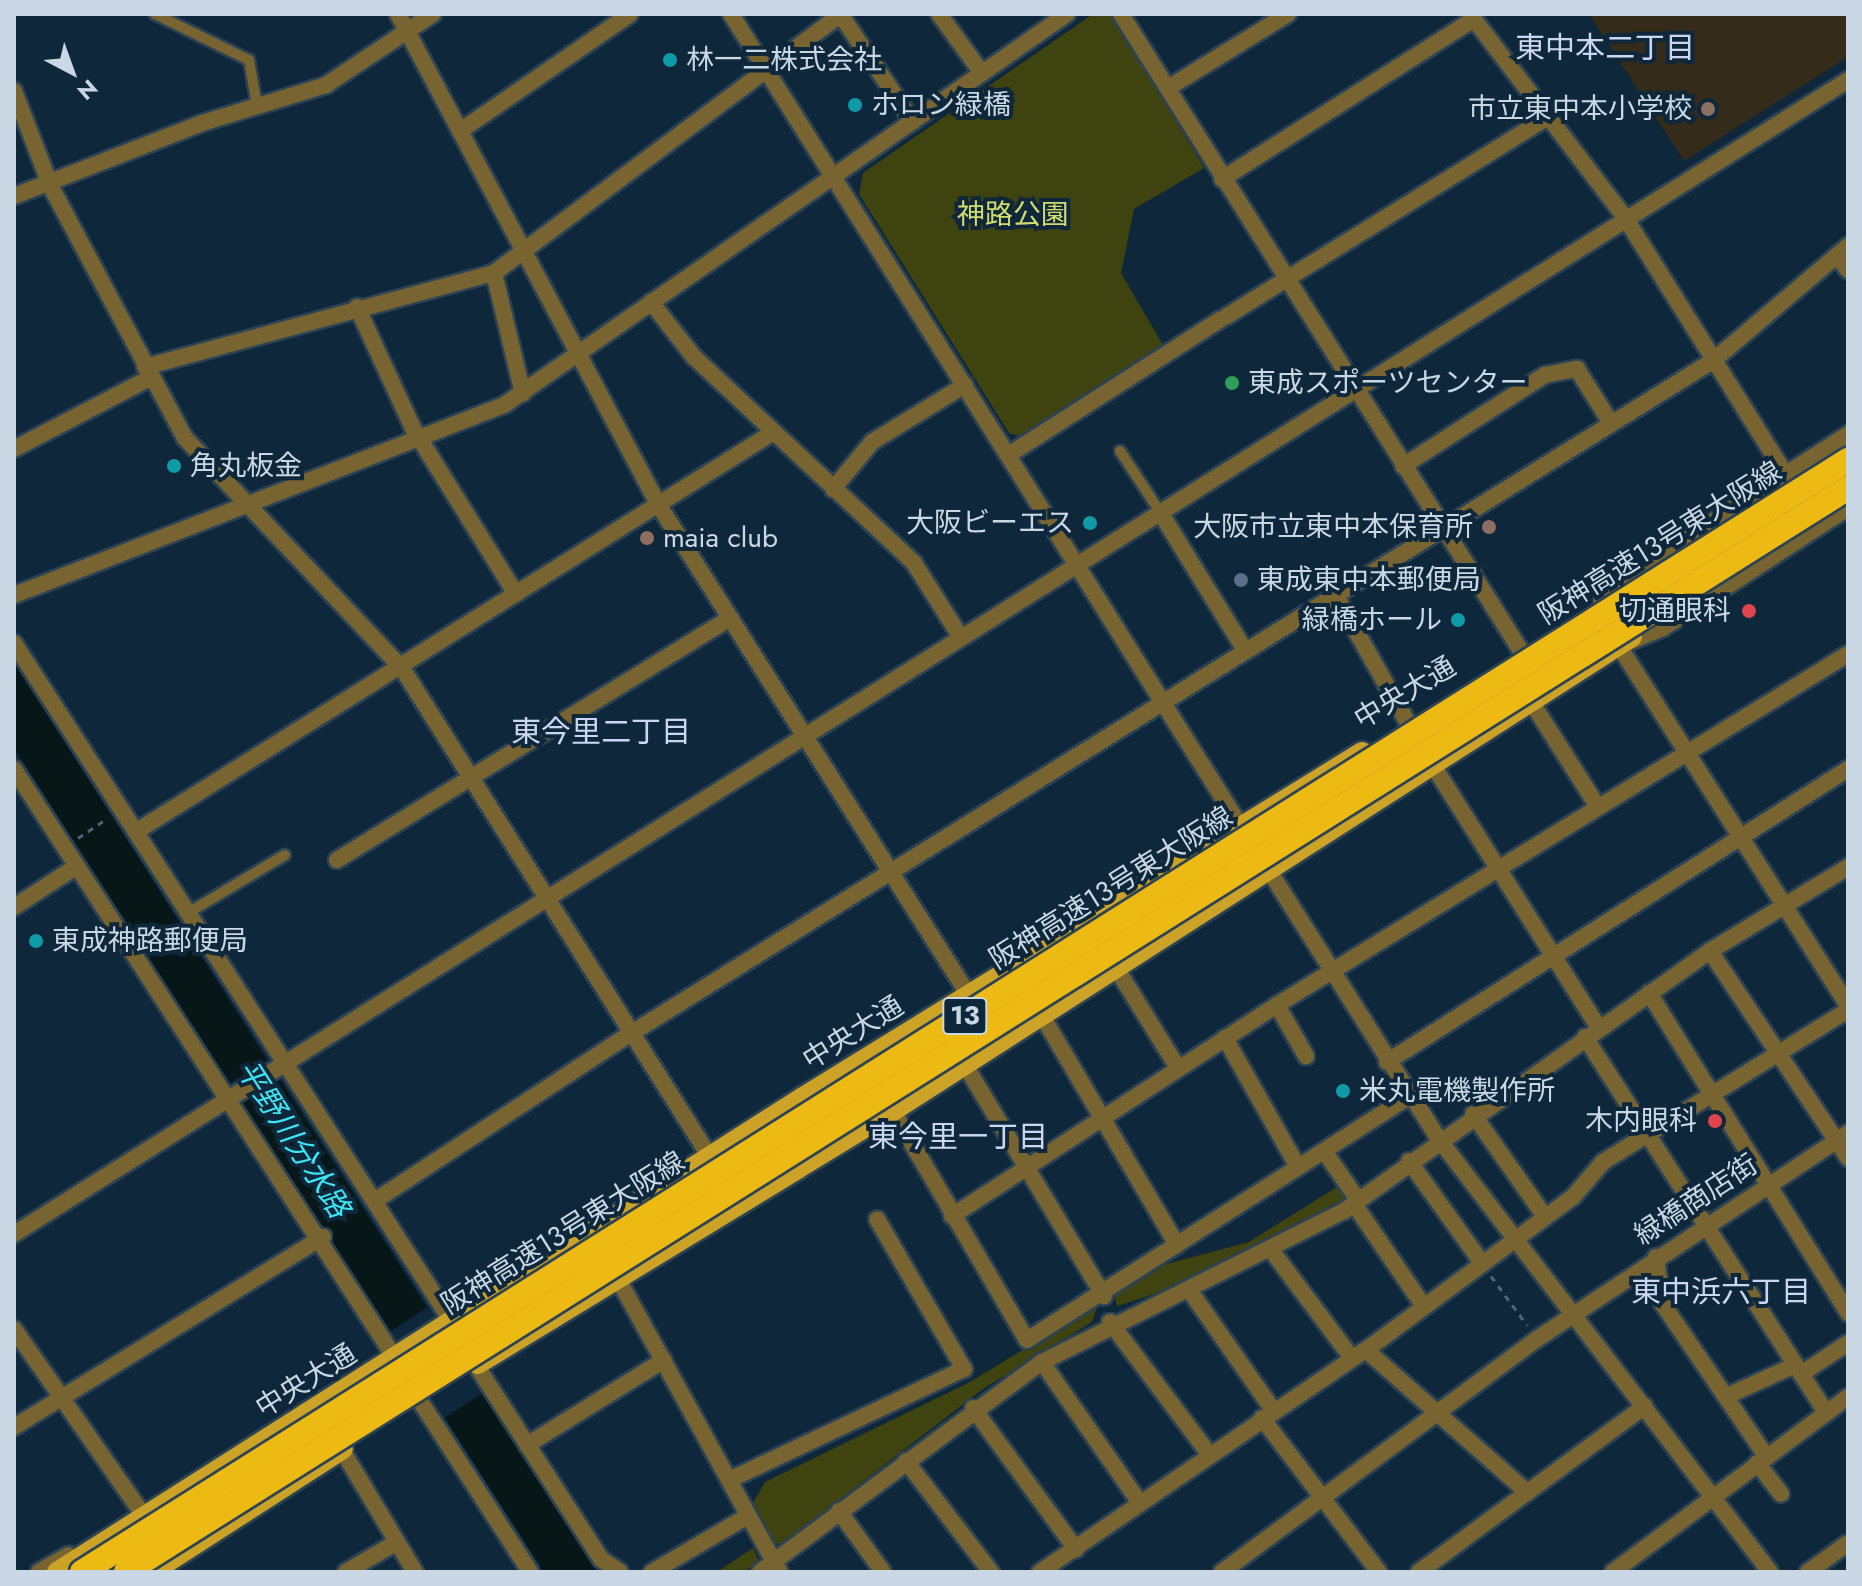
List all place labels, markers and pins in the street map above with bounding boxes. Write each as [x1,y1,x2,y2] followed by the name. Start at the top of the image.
[686,43,882,77] place label: 林一二株式会社
[661,51,679,69] marker: 林一二株式会社
[871,88,1011,122] place label: ホロン緑橋
[1468,92,1692,126] place label: 市立東中本小学校
[846,96,864,114] marker: ホロン緑橋
[1699,100,1717,118] marker: 市立東中本小学校
[1248,366,1528,400] place label: 東成スポーツセンター
[1223,374,1241,392] marker: 東成スポーツセンター
[190,449,302,483] place label: 角丸板金
[165,457,183,475] marker: 角丸板金
[906,506,1074,540] place label: 大阪ビーエス
[1193,510,1473,544] place label: 大阪市立東中本保育所
[1081,514,1099,532] marker: 大阪ビーエス
[1480,518,1498,536] marker: 大阪市立東中本保育所
[663,521,778,555] place label: maia club
[638,529,656,547] marker: maia club
[1257,563,1481,597] place label: 東成東中本郵便局
[1232,571,1250,589] marker: 東成東中本郵便局
[1619,594,1731,628] place label: 切通眼科
[1738,600,1760,622] marker: 切通眼科
[1302,603,1442,637] place label: 緑橋ホール
[1449,611,1467,629] marker: 緑橋ホール
[52,924,248,958] place label: 東成神路郵便局
[27,932,45,950] marker: 東成神路郵便局
[1359,1074,1555,1108] place label: 米丸電機製作所
[1334,1082,1352,1100] marker: 米丸電機製作所
[1585,1104,1697,1138] place label: 木内眼科
[1704,1110,1726,1132] marker: 木内眼科

